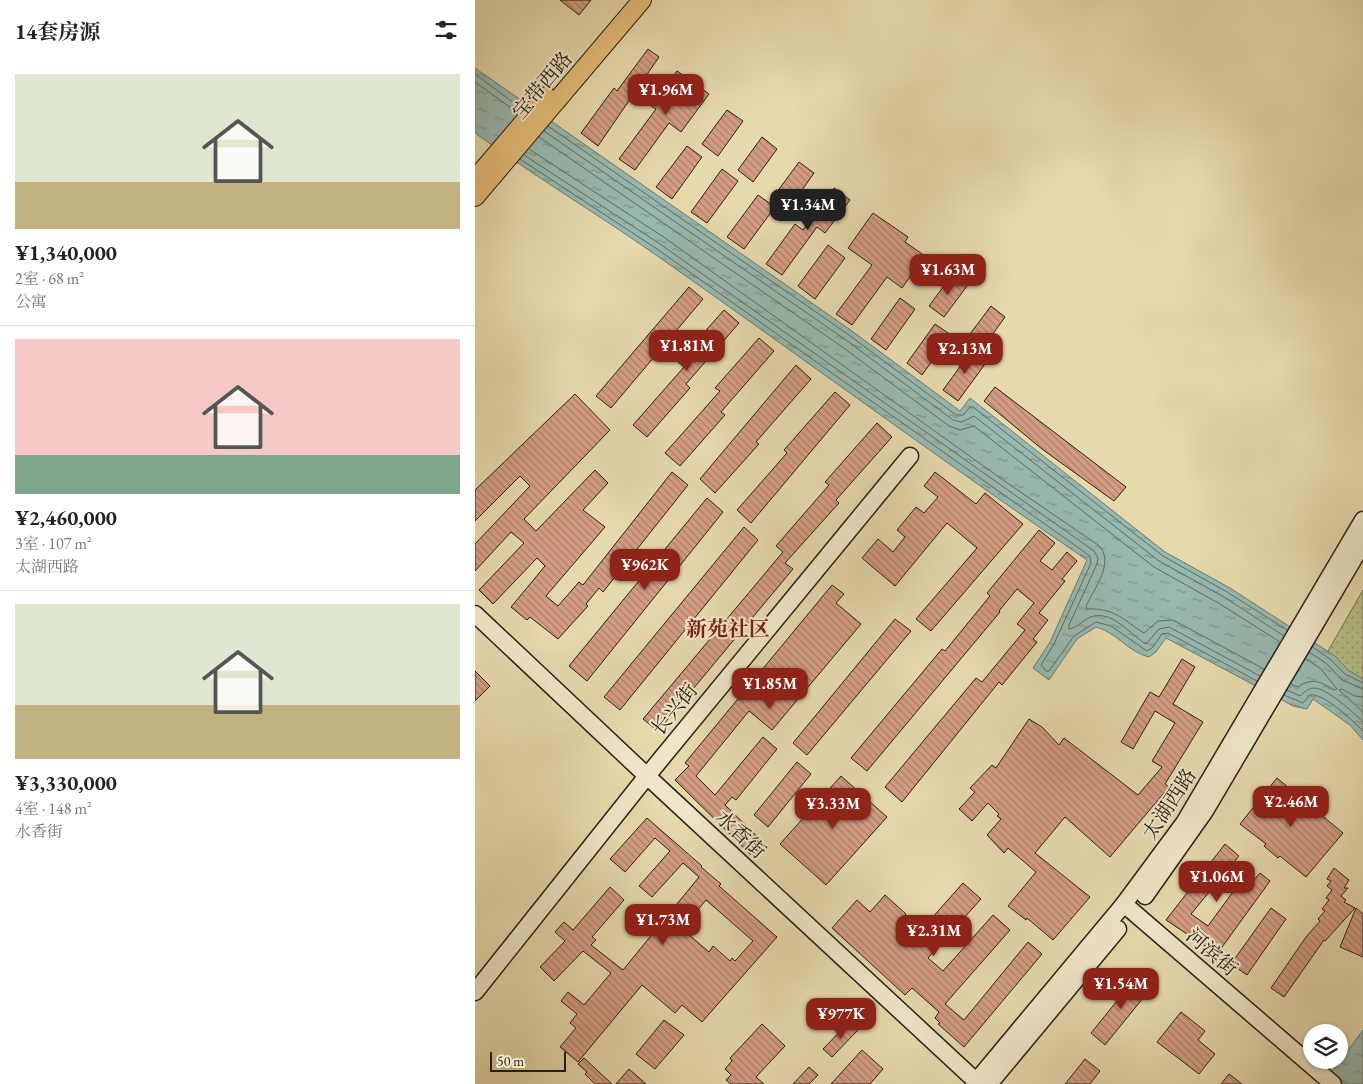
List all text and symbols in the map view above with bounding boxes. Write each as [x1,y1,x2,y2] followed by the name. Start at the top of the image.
[432,16,460,44] icon: filters
[15,18,100,45] text: 14套房源
[506,46,578,124] street label: 宝带西路
[625,74,707,116] pin: ¥1.96M
[639,79,693,100] text: ¥1.96M
[193,106,283,196] icon: home
[767,188,849,231] pin: ¥1.34M
[781,194,835,215] text: ¥1.34M
[15,239,117,266] text: ¥1,340,000
[907,254,989,296] pin: ¥1.63M
[921,259,975,280] text: ¥1.63M
[15,268,84,289] text: 2室 · 68 m²
[15,291,47,312] text: 公寓
[646,330,728,372] pin: ¥1.81M
[924,332,1006,375] pin: ¥2.13M
[660,335,714,356] text: ¥1.81M
[938,338,992,359] text: ¥2.13M
[193,372,283,462] icon: home
[15,504,117,531] text: ¥2,460,000
[15,533,92,554] text: 3室 · 107 m²
[610,548,680,591] pin: ¥962K
[621,554,669,575] text: ¥962K
[15,556,79,577] text: 太湖西路
[686,615,770,642] district label: 新苑社区
[193,637,283,727] icon: home
[729,668,811,710] pin: ¥1.85M
[743,673,797,694] text: ¥1.85M
[645,678,703,740] street label: 长兴街
[1136,763,1202,845] street label: 太湖西路
[15,769,117,796] text: ¥3,330,000
[1250,786,1332,828] pin: ¥2.46M
[792,788,874,830] pin: ¥3.33M
[1264,791,1318,812] text: ¥2.46M
[806,793,860,814] text: ¥3.33M
[15,798,92,819] text: 4室 · 148 m²
[710,804,772,864] street label: 水香街
[15,821,63,842] text: 水香街
[1176,860,1258,903] pin: ¥1.06M
[1190,866,1244,887] text: ¥1.06M
[622,904,704,946] pin: ¥1.73M
[636,909,690,930] text: ¥1.73M
[893,914,975,957] pin: ¥2.31M
[907,920,961,941] text: ¥2.31M
[1181,923,1243,981] street label: 河滨街
[1080,968,1162,1010] pin: ¥1.54M
[1094,973,1148,994] text: ¥1.54M
[806,998,876,1040] pin: ¥977K
[817,1003,865,1024] text: ¥977K
[1303,1024,1348,1069] map controls
[1303,1024,1348,1069] button: layers
[490,1049,566,1072] scale bar
[497,1052,524,1070] text: 50 m

